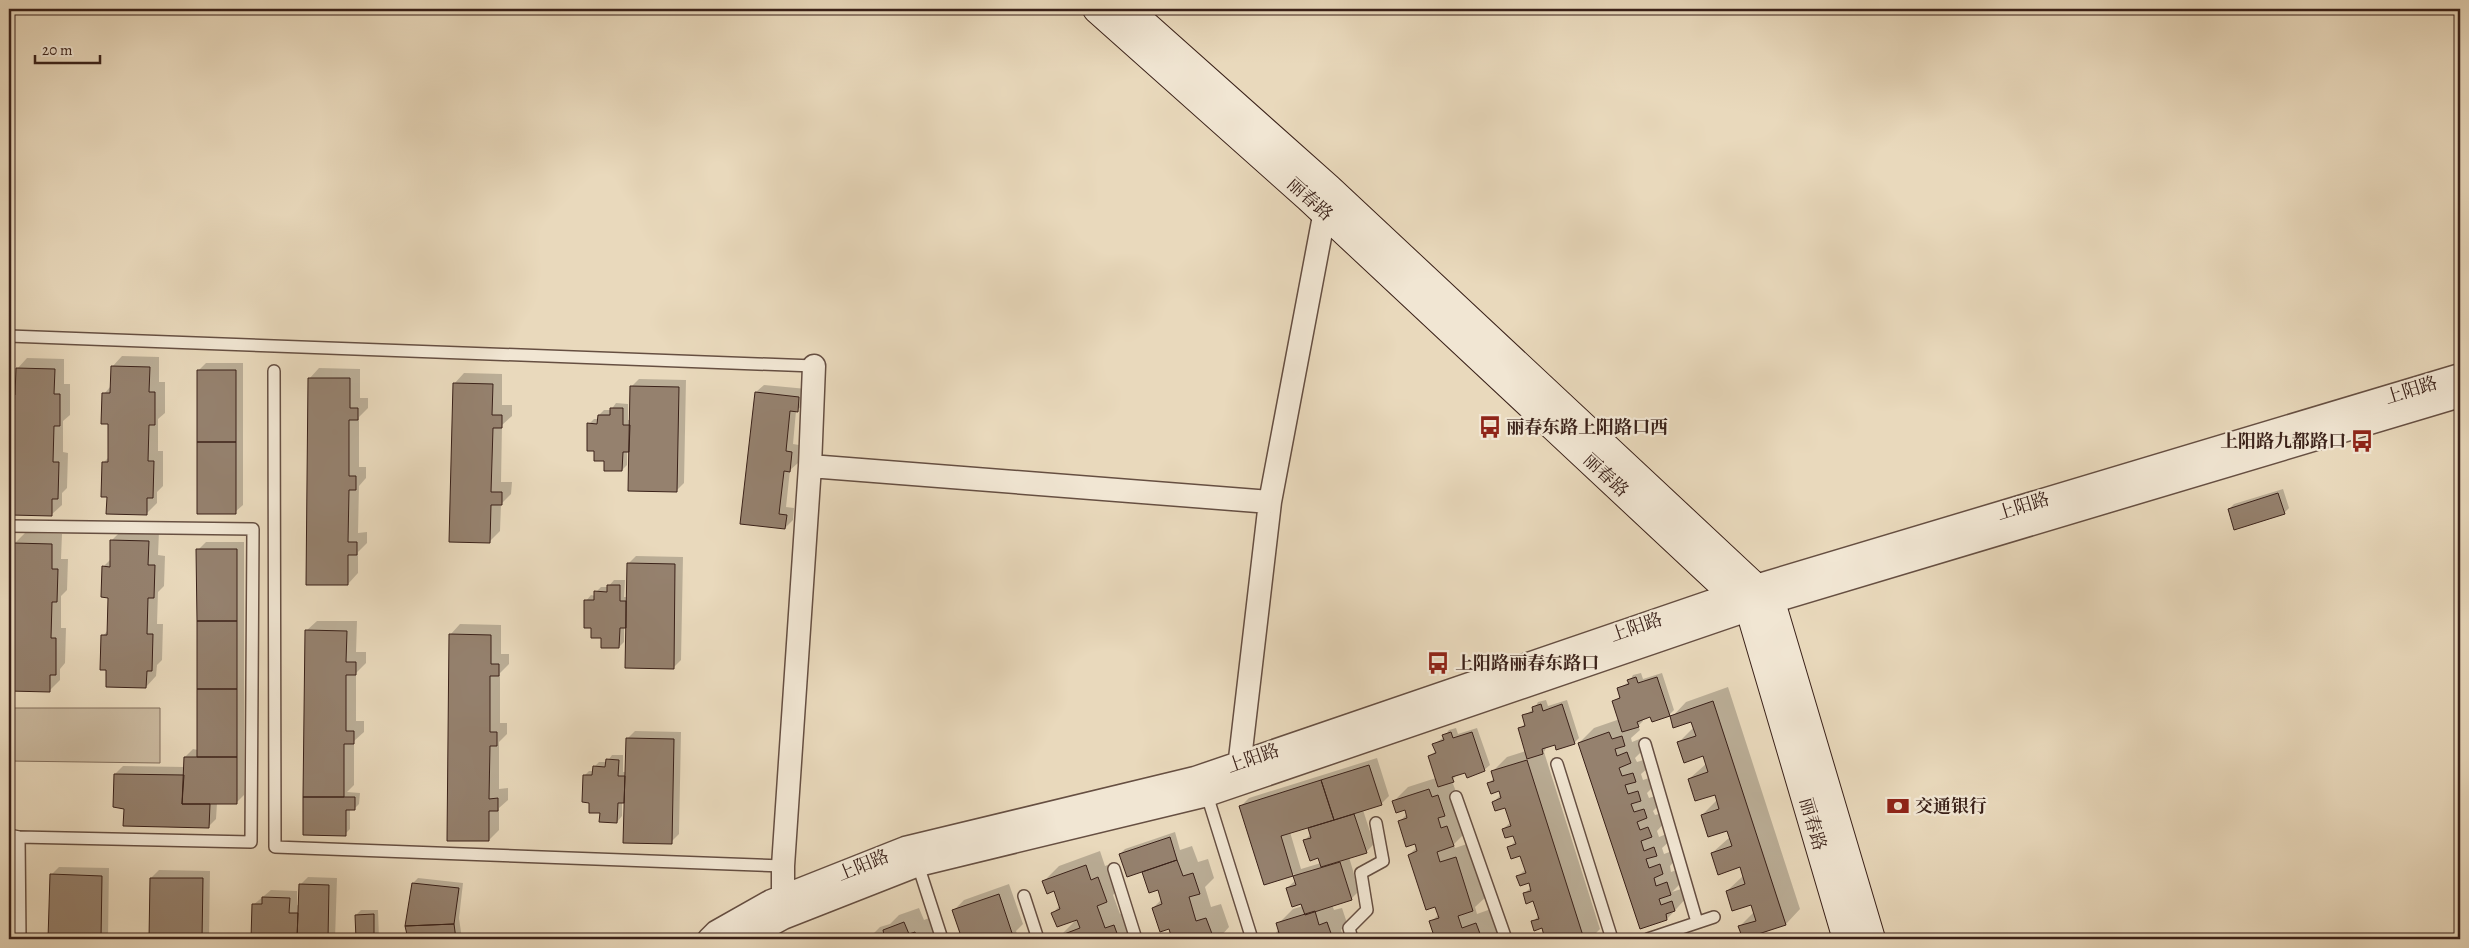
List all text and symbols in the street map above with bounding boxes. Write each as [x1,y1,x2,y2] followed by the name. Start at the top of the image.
[35,32,100,64] scale bar
[42,40,73,60] text: 20 m
[1282,172,1338,226] street label: 丽春路
[2382,371,2440,409] street label: 上阳路
[1477,414,1503,440] bus stop icon: 丽春东路上阳路口西
[1506,415,1668,439] place label: 丽春东路上阳路口西
[2349,428,2375,454] bus stop icon: 上阳路九都路口
[2220,429,2346,453] place label: 上阳路九都路口
[1578,448,1634,502] street label: 丽春路
[1994,487,2052,525] street label: 上阳路
[1607,607,1665,647] street label: 上阳路
[1425,650,1451,676] bus stop icon: 上阳路丽春东路口
[1455,651,1599,675] place label: 上阳路丽春东路口
[1224,738,1282,778] street label: 上阳路
[1885,793,1911,819] bank icon: 交通银行
[1915,794,1987,818] place label: 交通银行
[1794,795,1832,853] street label: 丽春路
[833,844,893,886] street label: 上阳路

